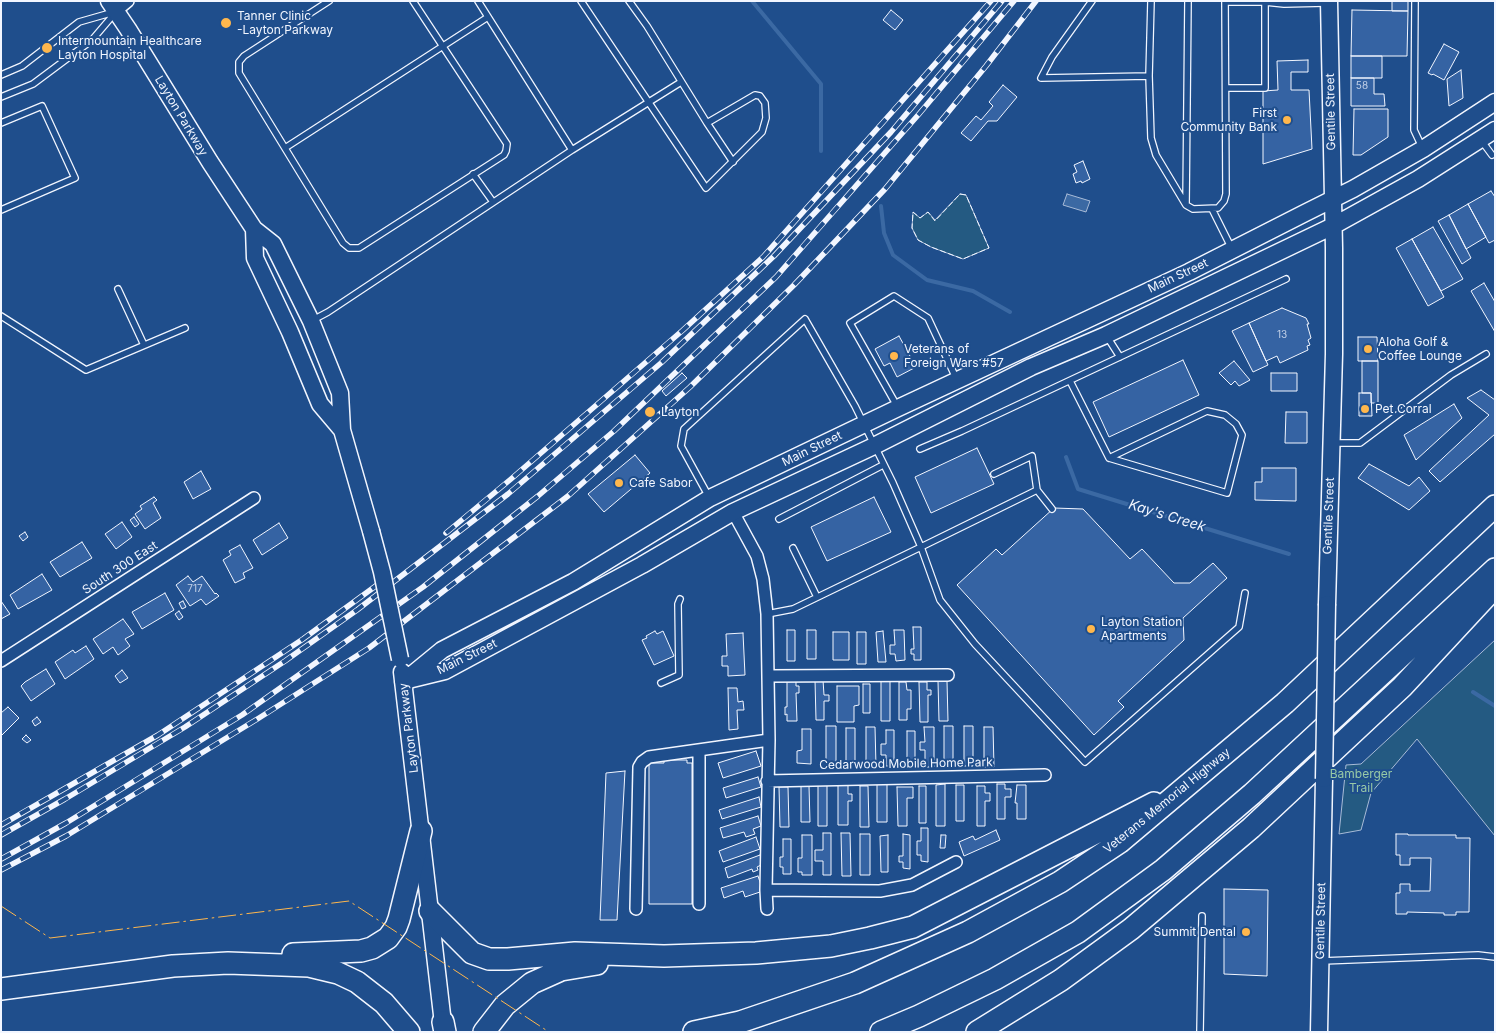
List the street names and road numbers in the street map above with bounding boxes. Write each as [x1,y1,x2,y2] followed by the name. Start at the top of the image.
[152,73,210,159] street label: Layton Parkway
[1323,73,1339,151] street label: Gentile Street
[1146,256,1210,296] street label: Main Street
[780,428,844,470] street label: Main Street
[1320,477,1338,555] street label: Gentile Street
[80,538,160,598] street label: South 300 East
[435,636,499,678] street label: Main Street
[396,682,422,774] street label: Layton Parkway
[1101,745,1233,857] street label: Veterans Memorial Highway
[819,755,993,773] street label: Cedarwood Mobile Home Park
[1313,882,1329,960] street label: Gentile Street

